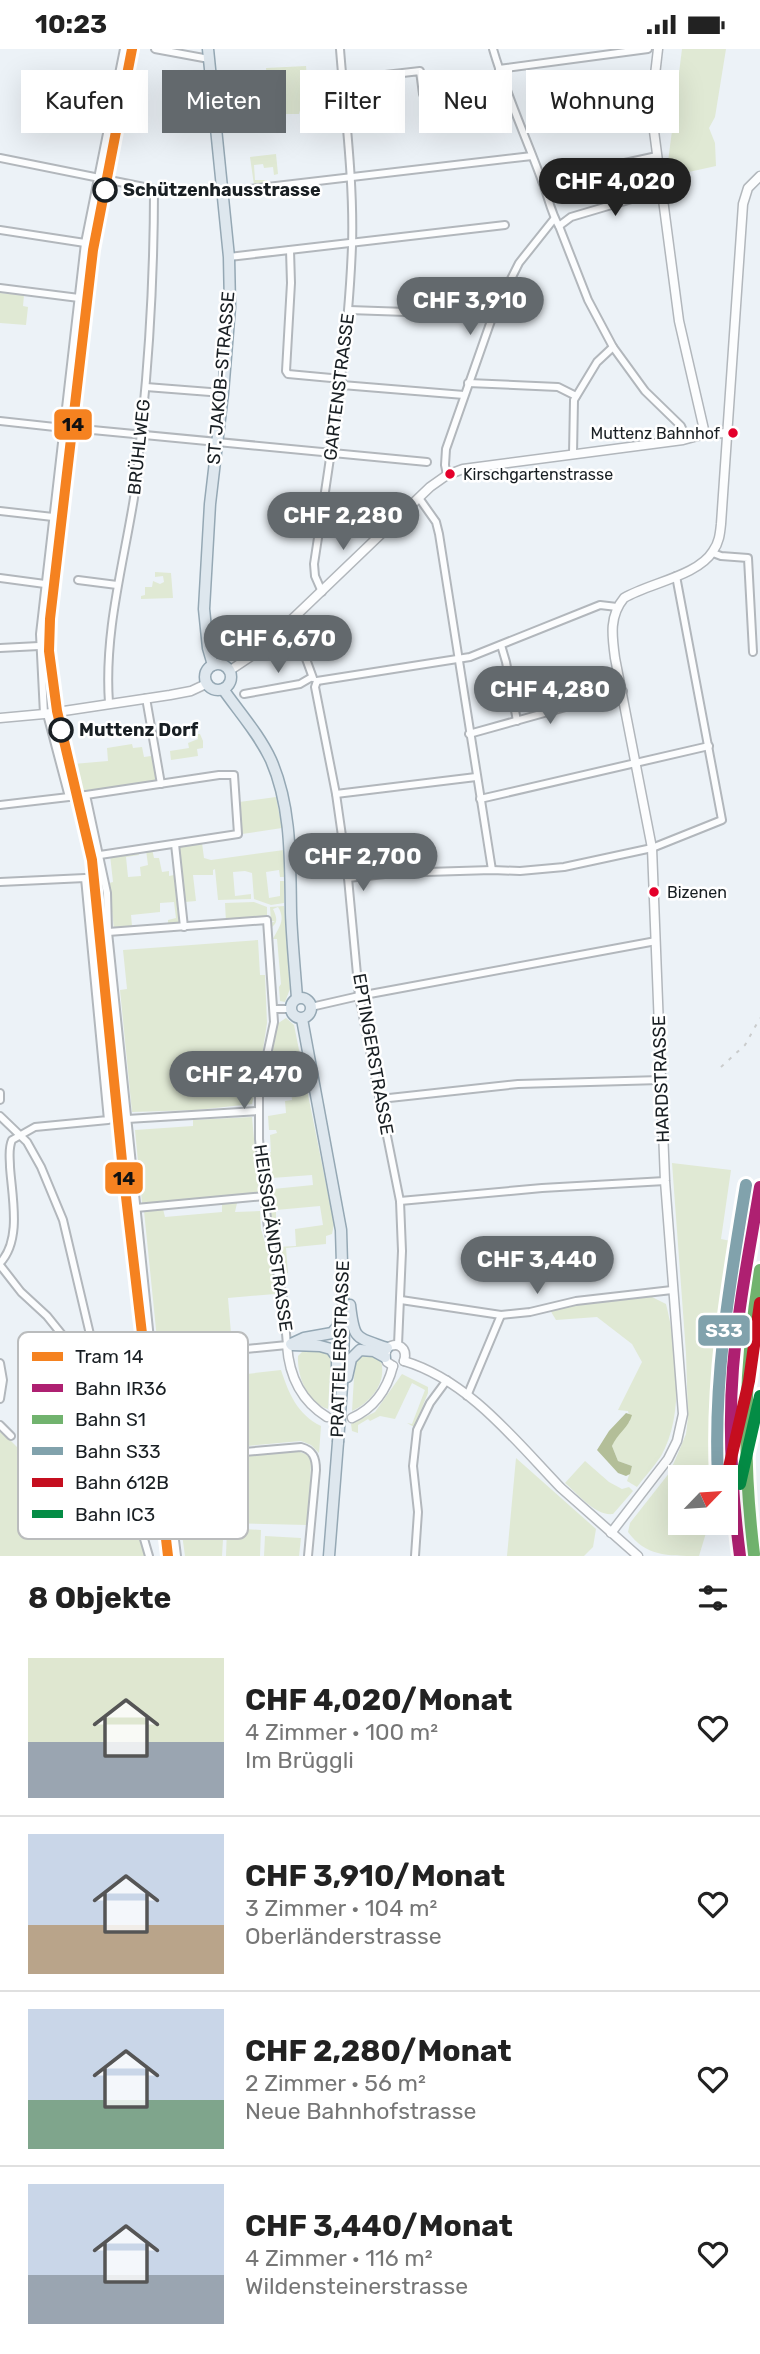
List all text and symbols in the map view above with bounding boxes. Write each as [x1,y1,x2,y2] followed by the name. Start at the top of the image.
[35,9,107,40] text: 10:23
[21,70,148,133] chip: Kaufen
[162,70,286,133] chip: Mieten
[300,70,405,133] chip: Filter
[419,70,512,133] chip: Neu
[526,70,679,133] chip: Wohnung
[535,159,695,218] pin: CHF 4,020
[555,167,675,195] text: CHF 4,020
[93,178,117,202] marker: Schützenhausstrasse
[123,179,321,201] place label: Schützenhausstrasse
[390,278,550,337] pin: CHF 3,910
[413,286,527,314] text: CHF 3,910
[202,291,240,465] street label: ST. JAKOB-STRASSE
[319,312,359,462] street label: GARTENSTRASSE
[123,398,155,496] street label: BRÜHLWEG
[53,408,93,441] line badge: 14
[62,413,84,436] text: 14
[590,424,721,443] place label: Muttenz Bahnhof
[726,426,740,440] marker: Muttenz Bahnhof
[463,465,613,484] place label: Kirschgartenstrasse
[443,467,457,481] marker: Kirschgartenstrasse
[263,493,423,552] pin: CHF 2,280
[283,501,403,529] text: CHF 2,280
[198,615,358,675] pin: CHF 6,670
[220,624,336,652] text: CHF 6,670
[470,667,630,726] pin: CHF 4,280
[490,675,610,703] text: CHF 4,280
[49,718,73,742] marker: Muttenz Dorf
[79,719,198,741] place label: Muttenz Dorf
[283,833,443,893] pin: CHF 2,700
[304,842,422,870] text: CHF 2,700
[667,883,727,902] place label: Bizenen
[647,885,661,899] marker: Bizenen
[348,971,398,1137] street label: EPTINGERSTRASSE
[648,1015,674,1143] street label: HARDSTRASSE
[164,1051,324,1111] pin: CHF 2,470
[185,1060,303,1088] text: CHF 2,470
[249,1143,297,1333] street label: HEISSGLÄNDSTRASSE
[104,1161,144,1195] line badge: 14
[113,1167,135,1190] text: 14
[457,1237,617,1296] pin: CHF 3,440
[477,1245,597,1273] text: CHF 3,440
[326,1260,354,1438] street label: PRATTELERSTRASSE
[697,1314,751,1347] line badge: S33
[705,1319,743,1342] text: S33
[18,1332,248,1539] legend
[75,1345,144,1368] text: Tram 14
[75,1377,166,1400] text: Bahn IR36
[75,1408,146,1431] text: Bahn S1
[75,1440,161,1463] text: Bahn S33
[668,1465,738,1535] north arrow
[668,1465,738,1535] map controls
[75,1471,169,1494] text: Bahn 612B
[75,1503,155,1526] text: Bahn IC3
[694,1579,732,1617] icon: filters
[28,1580,171,1616] text: 8 Objekte
[245,1682,512,1718] text: CHF 4,020/Monat
[84,1686,168,1770] icon: home
[694,1709,732,1747] icon: heart
[245,1718,438,1746] text: 4 Zimmer · 100 m²
[245,1746,354,1774] text: Im Brüggli
[245,1858,505,1894] text: CHF 3,910/Monat
[84,1862,168,1946] icon: home
[694,1885,732,1923] icon: heart
[245,1894,437,1922] text: 3 Zimmer · 104 m²
[245,1922,442,1950] text: Oberländerstrasse
[245,2033,512,2069] text: CHF 2,280/Monat
[84,2037,168,2121] icon: home
[694,2060,732,2098] icon: heart
[245,2069,426,2097] text: 2 Zimmer · 56 m²
[245,2097,476,2125] text: Neue Bahnhofstrasse
[245,2208,513,2244] text: CHF 3,440/Monat
[84,2212,168,2296] icon: home
[694,2235,732,2273] icon: heart
[245,2244,433,2272] text: 4 Zimmer · 116 m²
[245,2272,468,2300] text: Wildensteinerstrasse

